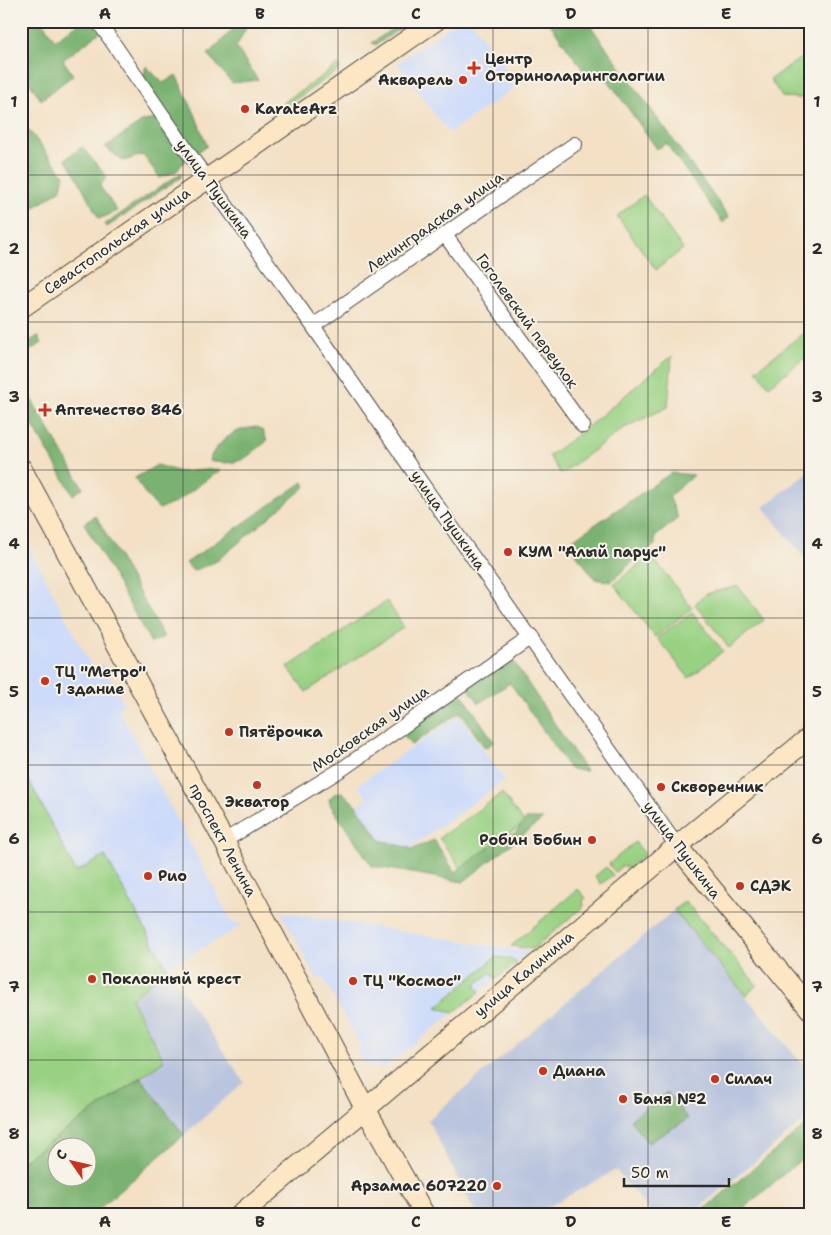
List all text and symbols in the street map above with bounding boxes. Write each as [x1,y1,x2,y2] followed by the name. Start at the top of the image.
[99,3,111,24] text: A
[255,3,265,24] text: B
[411,3,421,24] text: C
[565,3,577,24] text: D
[721,3,731,24] text: E
[485,49,666,86] place label: Центр Оториноларингологии
[467,61,481,75] marker: Центр Оториноларингологии
[378,70,453,90] place label: Акварель
[457,74,469,86] marker: Акварель
[10,91,18,112] text: 1
[813,91,821,112] text: 1
[255,99,337,119] place label: KarateArz
[239,103,251,115] marker: KarateArz
[171,136,257,243] street label: улица Пушкина
[363,167,508,277] street label: Ленинградская улица
[40,182,195,299] street label: Севастопольская улица
[8,238,20,259] text: 2
[811,238,823,259] text: 2
[471,250,583,392] street label: Гоголевский переулок
[8,386,20,407] text: 3
[811,386,823,407] text: 3
[55,400,182,420] place label: Аптечество 846
[39,404,51,416] marker: Аптечество 846
[406,466,490,574] street label: улица Пушкина
[8,533,20,554] text: 4
[811,533,823,554] text: 4
[518,542,666,562] place label: КУМ "Алый парус"
[502,546,514,558] marker: КУМ "Алый парус"
[55,662,146,699] place label: ТЦ "Метро" 1 здание
[39,675,51,687] marker: ТЦ "Метро" 1 здание
[9,681,19,702] text: 5
[307,681,433,777] street label: Московская улица
[812,681,822,702] text: 5
[239,722,323,742] place label: Пятёрочка
[223,726,235,738] marker: Пятёрочка
[671,777,764,797] place label: Скворечник
[251,779,263,791] marker: Экватор
[185,780,262,901] street label: проспект Ленина
[655,781,667,793] marker: Скворечник
[225,792,289,812] place label: Экватор
[639,797,726,904] street label: улица Пушкина
[8,828,20,849] text: 6
[811,828,823,849] text: 6
[479,830,582,850] place label: Робин Бобин
[586,834,598,846] marker: Робин Бобин
[158,866,187,886] place label: Рио
[142,870,154,882] marker: Рио
[750,876,792,896] place label: СДЭК
[734,880,746,892] marker: СДЭК
[470,926,578,1021] street label: улица Калинина
[102,969,241,989] place label: Поклонный крест
[363,971,461,991] place label: ТЦ "Космос"
[86,973,98,985] marker: Поклонный крест
[347,975,359,987] marker: ТЦ "Космос"
[8,976,20,997] text: 7
[811,976,823,997] text: 7
[553,1061,606,1081] place label: Диана
[537,1065,549,1077] marker: Диана
[725,1069,772,1089] place label: Силач
[709,1073,721,1085] marker: Силач
[633,1089,707,1109] place label: Баня №2
[617,1093,629,1105] marker: Баня №2
[8,1123,20,1144] text: 8
[811,1123,823,1144] text: 8
[48,1138,98,1188] north arrow
[51,1146,71,1163] text: С
[624,1155,728,1187] scale bar
[631,1163,669,1183] text: 50 m
[351,1176,487,1196] place label: Арзамас 607220
[491,1180,503,1192] marker: Арзамас 607220
[99,1211,111,1232] text: A
[255,1211,265,1232] text: B
[411,1211,421,1232] text: C
[565,1211,577,1232] text: D
[721,1211,731,1232] text: E

